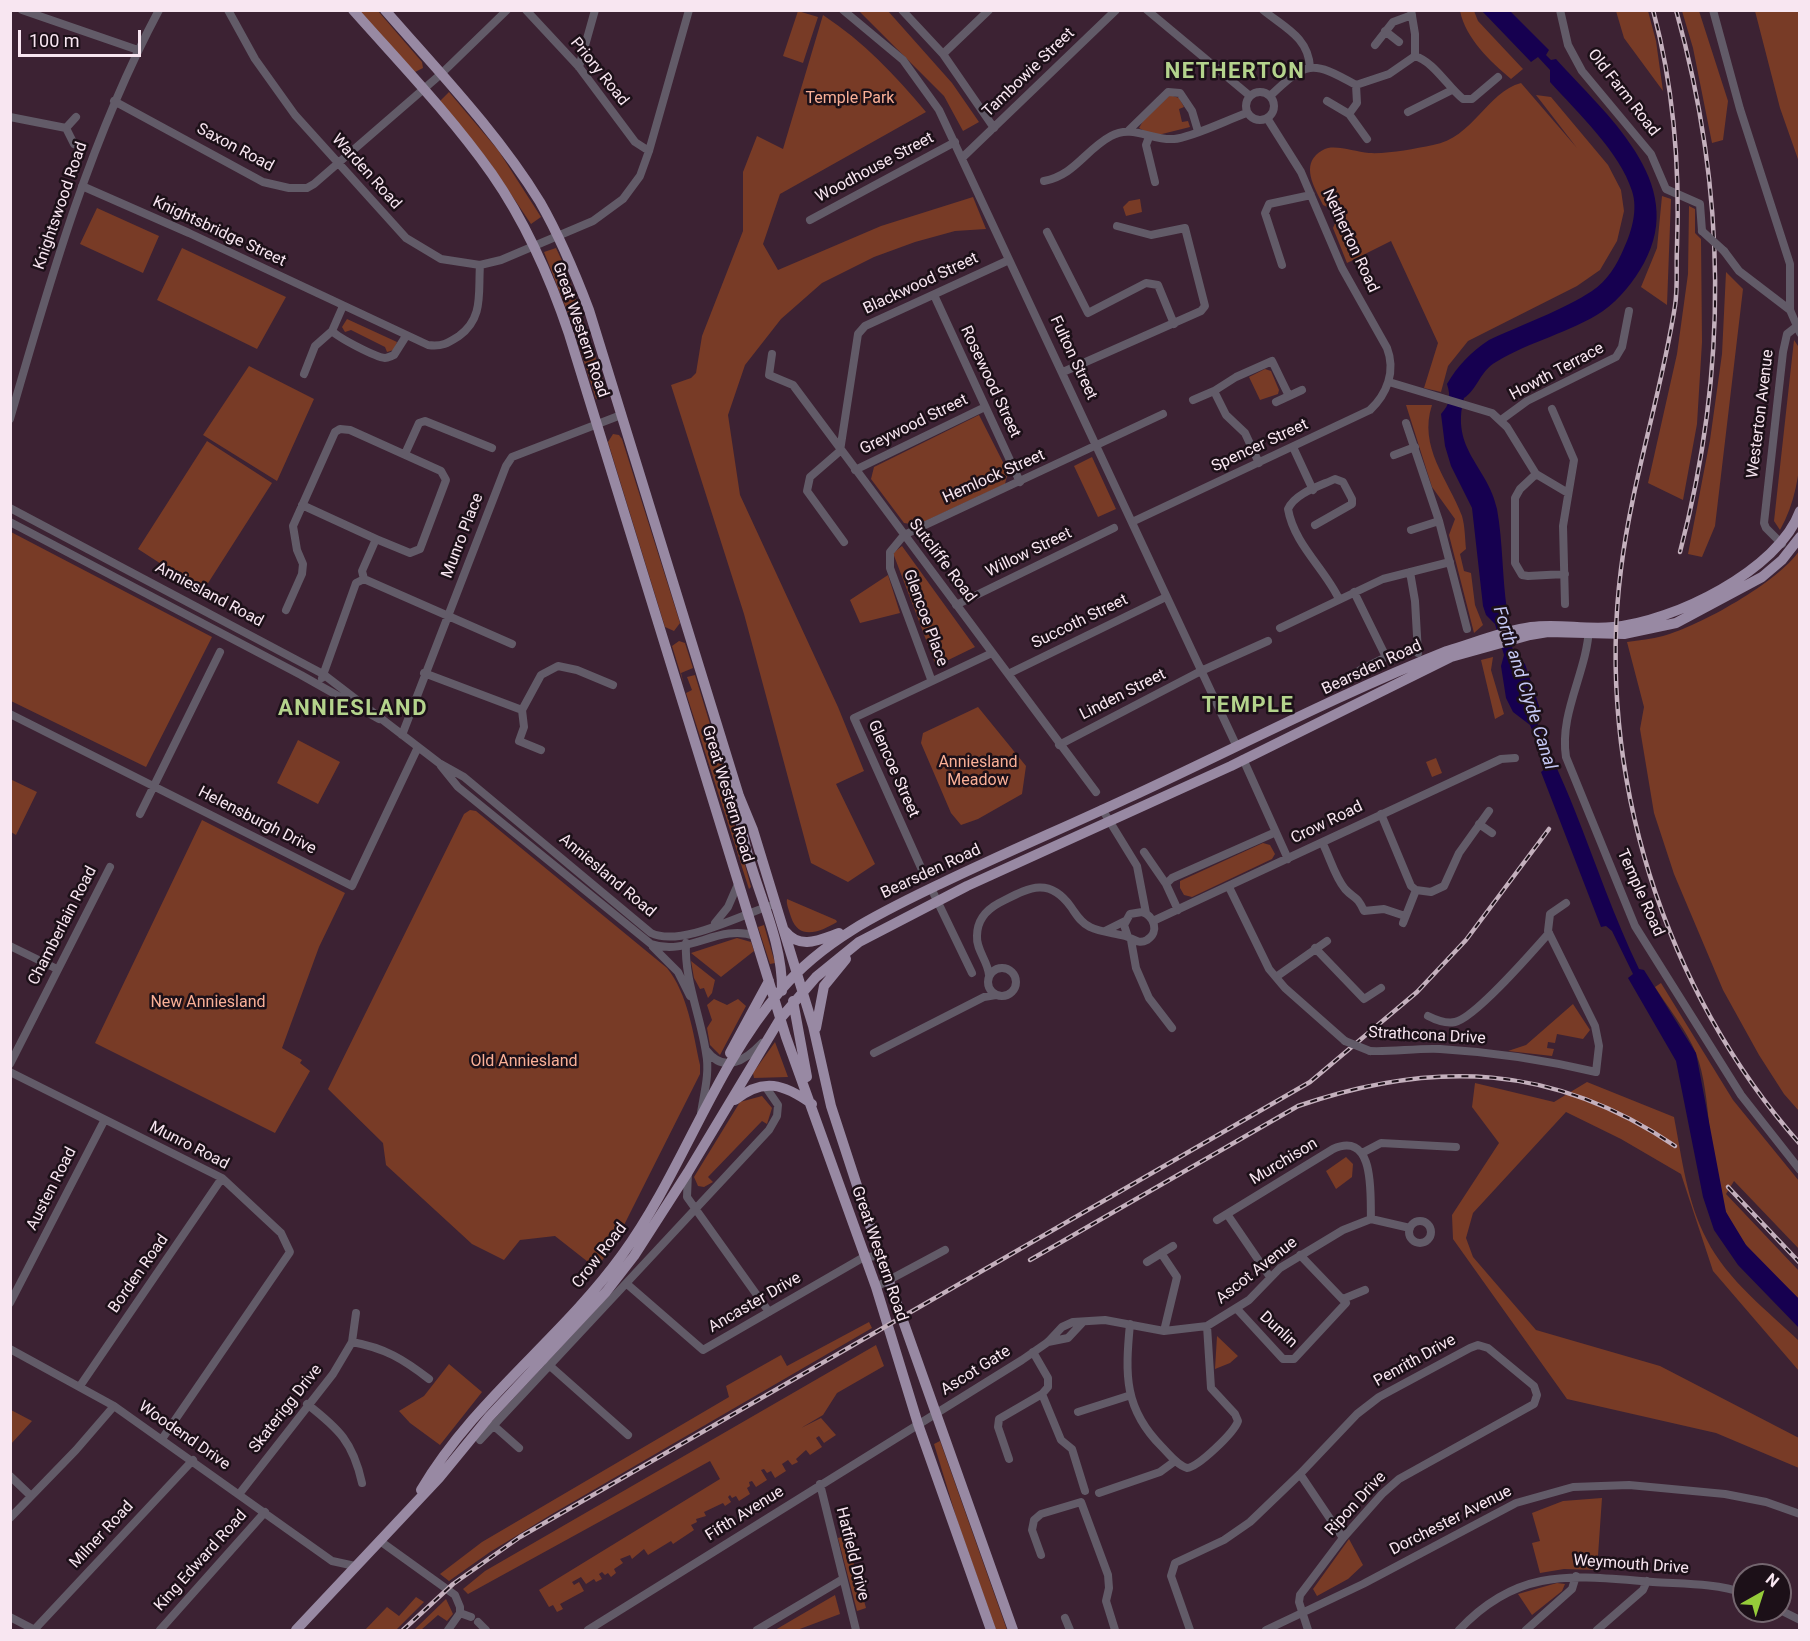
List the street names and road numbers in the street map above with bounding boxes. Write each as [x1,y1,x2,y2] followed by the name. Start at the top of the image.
[979,24,1079,122] street label: Tambowie Street
[566,34,632,110] street label: Priory Road
[1583,46,1663,140] street label: Old Farm Road
[193,120,277,176] street label: Saxon Road
[813,129,937,207] street label: Woodhouse Street
[327,130,405,214] street label: Warden Road
[30,140,92,272] street label: Knightswood Road
[1318,186,1382,296] street label: Netherton Road
[149,193,289,271] street label: Knightsbridge Street
[861,249,981,319] street label: Blackwood Street
[548,260,612,400] street label: Great Western Road
[1045,313,1101,403] street label: Fulton Street
[956,323,1024,441] street label: Rosewood Street
[1507,339,1607,405] street label: Howth Terrace
[1744,349,1778,479] street label: Westerton Avenue
[857,391,971,459] street label: Greywood Street
[1209,415,1311,477] street label: Spencer Street
[940,446,1048,508] street label: Hemlock Street
[438,491,488,581] street label: Munro Place
[904,515,980,607] street label: Sutcliffe Road
[983,524,1075,582] street label: Willow Street
[152,558,266,632] street label: Anniesland Road
[899,567,951,669] street label: Glencoe Place
[1029,590,1131,654] street label: Succoth Street
[1319,637,1425,699] street label: Bearsden Road
[1077,665,1169,725] street label: Linden Street
[863,717,923,821] street label: Glencoe Street
[697,723,757,865] street label: Great Western Road
[195,783,319,859] street label: Helensburgh Drive
[1288,797,1366,849] street label: Crow Road
[555,830,659,922] street label: Anniesland Road
[878,841,984,903] street label: Bearsden Road
[1612,846,1668,940] street label: Temple Road
[25,863,101,989] street label: Chamberlain Road
[1368,1023,1486,1049] street label: Strathcona Drive
[146,1118,232,1174] street label: Munro Road
[1247,1134,1321,1190] street label: Murchison
[23,1144,81,1234] street label: Austen Road
[847,1184,911,1324] street label: Great Western Road
[569,1220,631,1292] street label: Crow Road
[105,1231,173,1317] street label: Borden Road
[1213,1233,1301,1309] street label: Ascot Avenue
[705,1269,805,1337] street label: Ancaster Drive
[1255,1308,1301,1352] street label: Dunlin
[1371,1331,1459,1391] street label: Penrith Drive
[938,1342,1014,1400] street label: Ascot Gate
[245,1361,327,1457] street label: Skaterigg Drive
[134,1397,234,1475] street label: Woodend Drive
[1321,1468,1391,1540] street label: Ripon Drive
[702,1482,788,1546] street label: Fifth Avenue
[1387,1482,1515,1560] street label: Dorchester Avenue
[66,1497,138,1573] street label: Milner Road
[831,1505,873,1603] street label: Hatfield Drive
[151,1506,251,1616] street label: King Edward Road
[1573,1551,1689,1579] street label: Weymouth Drive

